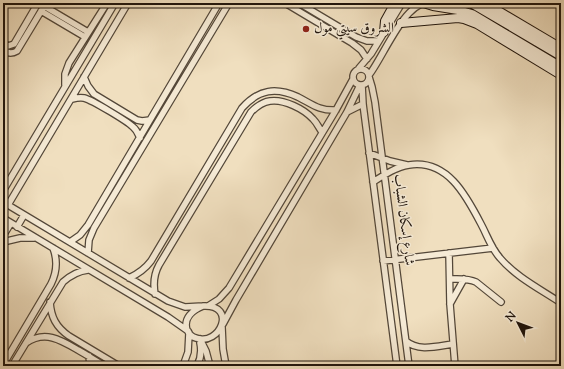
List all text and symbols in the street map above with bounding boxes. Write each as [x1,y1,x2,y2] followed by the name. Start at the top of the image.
[314,19,394,40] place label: الشروق سيتي مول
[301,24,311,34] marker: الشروق سيتي مول
[387,173,419,267] street label: شارع إسكان الشباب
[498,303,538,343] north arrow
[502,308,520,326] text: N

